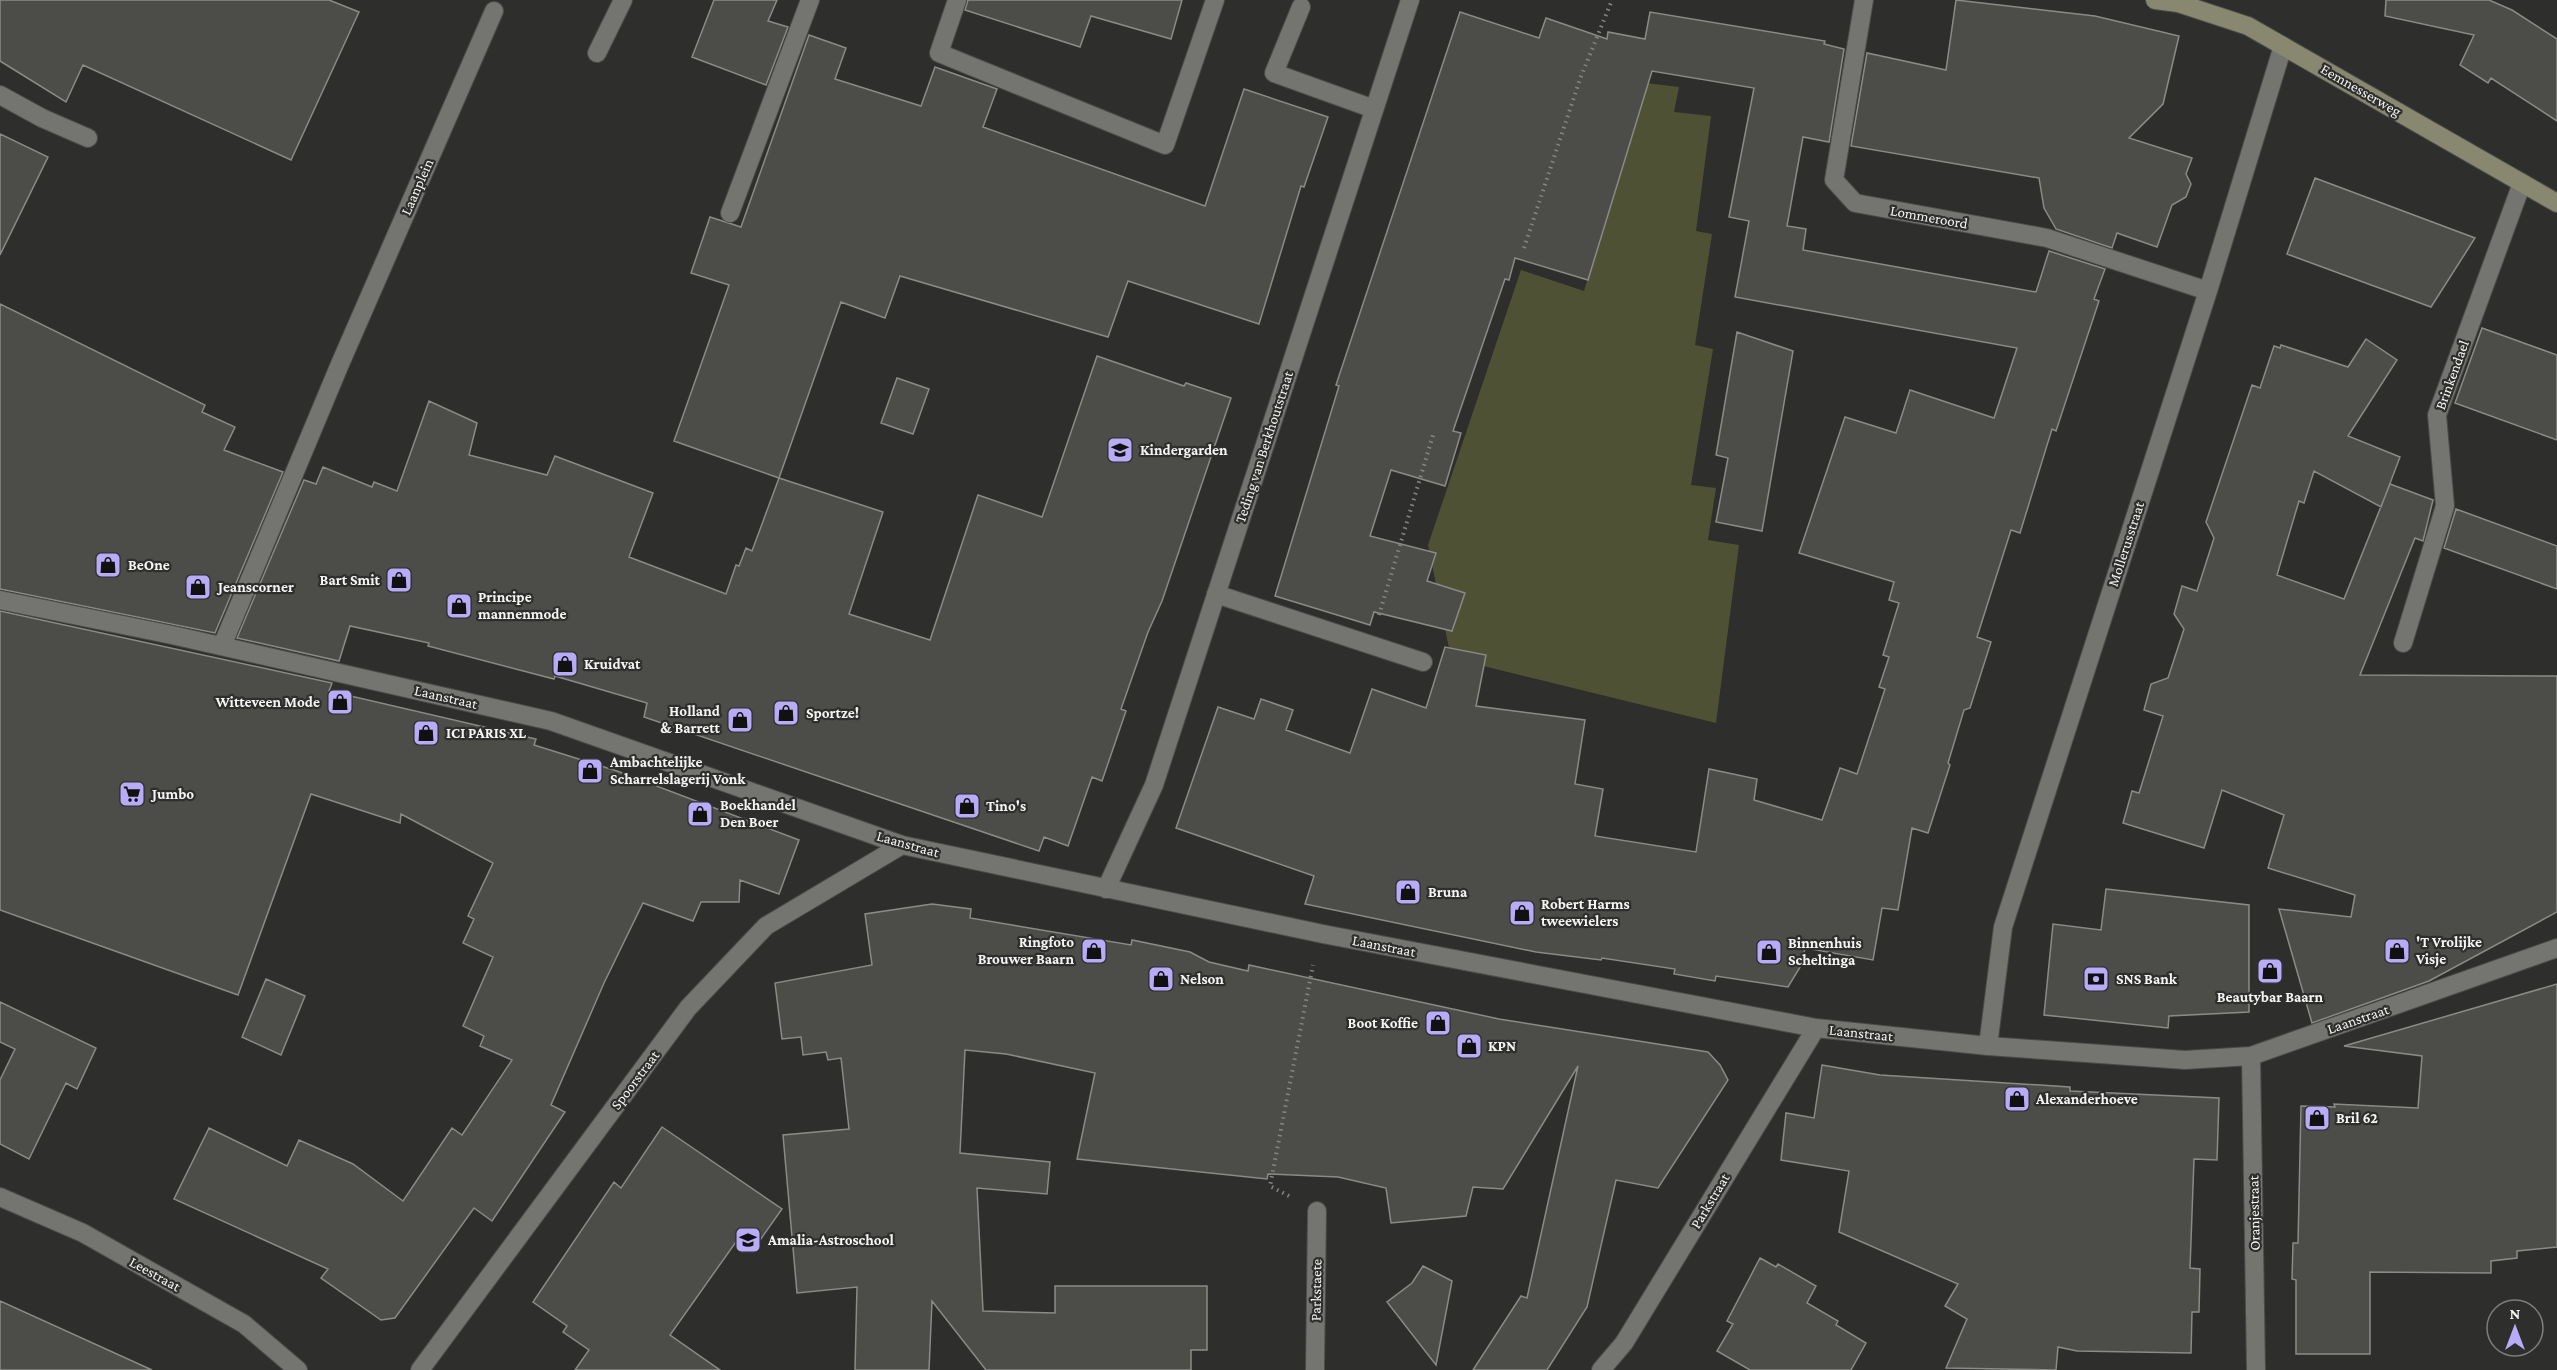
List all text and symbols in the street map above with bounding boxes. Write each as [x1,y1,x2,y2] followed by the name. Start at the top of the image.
[2318,61,2404,120] street label: Eemnesserweg
[398,156,437,218] street label: Laanplein
[1889,202,1969,232] street label: Lommeroord
[2432,338,2472,412] street label: Brinkendael
[1232,368,1297,525] street label: Teding van Berkhoutstraat
[1105,435,1135,465] school or university icon: Kindergarden
[1140,442,1228,458] place label: Kindergarden
[2105,499,2148,588] street label: Mollerusstraat
[93,550,123,580] shop icon: BeOne
[128,557,170,573] place label: BeOne
[384,565,414,595] shop icon: Bart Smit
[183,572,213,602] shop icon: Jeanscorner
[320,572,381,588] place label: Bart Smit
[216,579,294,595] place label: Jeanscorner
[478,589,567,622] place label: Principe mannenmode
[444,591,474,621] shop icon: Principe mannenmode
[550,649,580,679] shop icon: Kruidvat
[584,656,641,672] place label: Kruidvat
[413,682,480,712] street label: Laanstraat
[325,687,355,717] shop icon: Witteveen Mode
[215,694,320,710] place label: Witteveen Mode
[771,698,801,728] shop icon: Sportze!
[660,703,721,736] place label: Holland & Barrett
[725,705,755,735] shop icon: Holland & Barrett
[806,705,859,721] place label: Sportze!
[411,718,441,748] shop icon: ICI PARIS XL
[446,725,527,741] place label: ICI PARIS XL
[609,754,746,788] place label: Ambachtelijke Scharrelslagerij Vonk
[575,756,605,786] shop icon: Ambachtelijke Scharrelslagerij Vonk
[117,779,147,809] supermarket icon: Jumbo
[150,786,194,802] place label: Jumbo
[952,791,982,821] shop icon: Tino's
[720,797,796,830] place label: Boekhandel Den Boer
[986,798,1026,814] place label: Tino's
[685,799,715,829] shop icon: Boekhandel Den Boer
[875,827,942,861] street label: Laanstraat
[1393,877,1423,907] shop icon: Bruna
[1428,884,1468,900] place label: Bruna
[1541,896,1630,929] place label: Robert Harms tweewielers
[1507,898,1537,928] shop icon: Robert Harms tweewielers
[1351,932,1418,960] street label: Laanstraat
[978,934,1074,967] place label: Ringfoto Brouwer Baarn
[2415,934,2482,968] place label: 'T Vrolijke Visje
[1788,935,1862,968] place label: Binnenhuis Scheltinga
[1079,936,1109,966] shop icon: Ringfoto Brouwer Baarn
[2382,936,2412,966] shop icon: 'T Vrolijke Visje
[1754,937,1784,967] shop icon: Binnenhuis Scheltinga
[2255,956,2285,986] shop icon: Beautybar Baarn
[1146,964,1176,994] shop icon: Nelson
[2081,964,2111,994] bank icon: SNS Bank
[1180,971,1224,987] place label: Nelson
[2116,971,2178,987] place label: SNS Bank
[2217,989,2324,1005] place label: Beautybar Baarn
[2325,1001,2392,1037] street label: Laanstraat
[1423,1008,1453,1038] shop icon: Boot Koffie
[1348,1015,1418,1031] place label: Boot Koffie
[1828,1022,1895,1044] street label: Laanstraat
[1454,1031,1484,1061] shop icon: KPN
[1488,1038,1516,1054] place label: KPN
[608,1047,664,1113] street label: Spoorstraat
[2002,1084,2032,1114] shop icon: Alexanderhoeve
[2035,1091,2138,1107] place label: Alexanderhoeve
[2302,1103,2332,1133] shop icon: Bril 62
[2336,1110,2378,1126] place label: Bril 62
[1687,1170,1733,1231] street label: Parkstraat
[2245,1174,2264,1251] street label: Oranjestraat
[733,1225,763,1255] school or university icon: Amalia-Astroschool
[767,1232,894,1248] place label: Amalia-Astroschool
[127,1254,184,1295] street label: Leestraat
[1307,1258,1325,1321] street label: Parkstaete
[2485,1298,2545,1358] north arrow
[2510,1305,2521,1322] text: N

